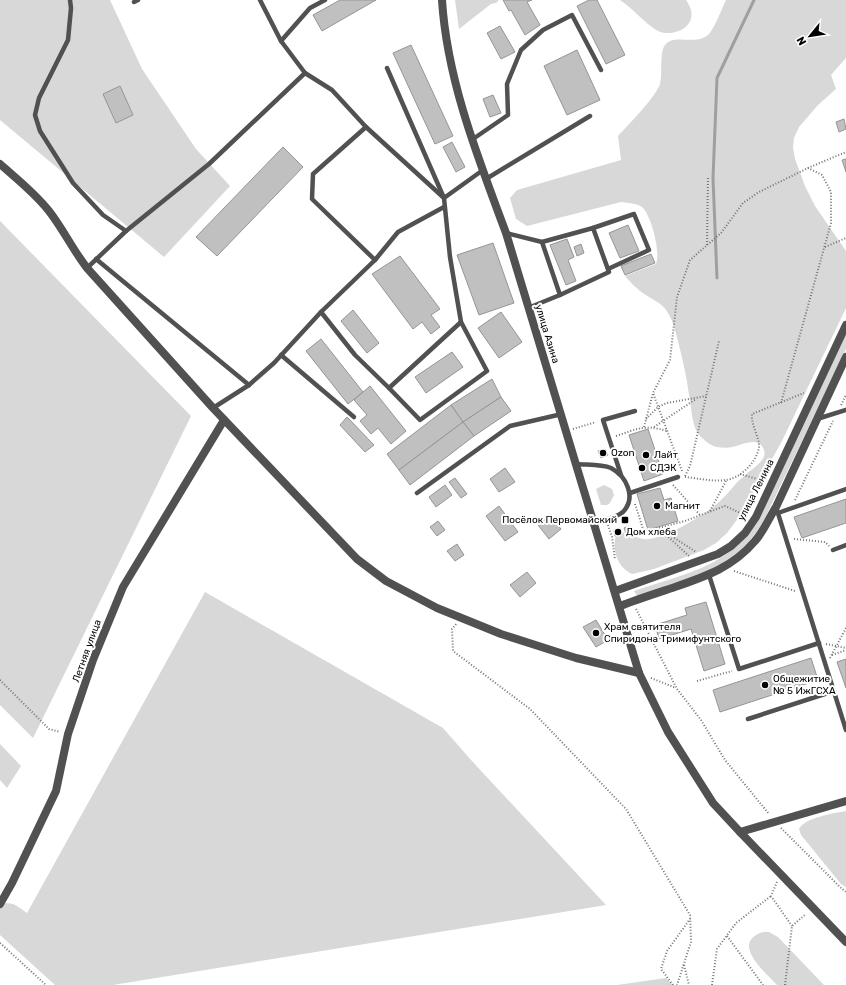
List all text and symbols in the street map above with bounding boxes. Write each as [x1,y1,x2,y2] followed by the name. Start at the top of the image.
[790,16,830,56] north arrow
[794,34,809,47] text: N
[532,303,562,365] street label: улица Азина
[611,447,635,459] place label: Ozon
[598,448,608,458] marker: Ozon
[654,449,678,461] place label: Лайт
[641,450,651,460] marker: Лайт
[735,457,777,523] street label: улица Ленина
[650,462,677,474] place label: СДЭК
[637,463,647,473] marker: СДЭК
[665,500,700,512] place label: Магнит
[652,501,662,511] marker: Магнит
[502,514,617,526] place label: Посёлок Первомайский
[620,515,630,525] marker: Посёлок Первомайский
[626,526,676,538] place label: Дом хлеба
[613,527,623,537] marker: Дом хлеба
[70,618,104,684] street label: Летняя улица
[604,621,742,645] place label: Храм святителя Спиридона Тримифунтского
[591,628,601,638] marker: Храм святителя Спиридона Тримифунтского
[773,673,836,697] place label: Общежитие № 5 ИжГСХА
[760,680,770,690] marker: Общежитие № 5 ИжГСХА

